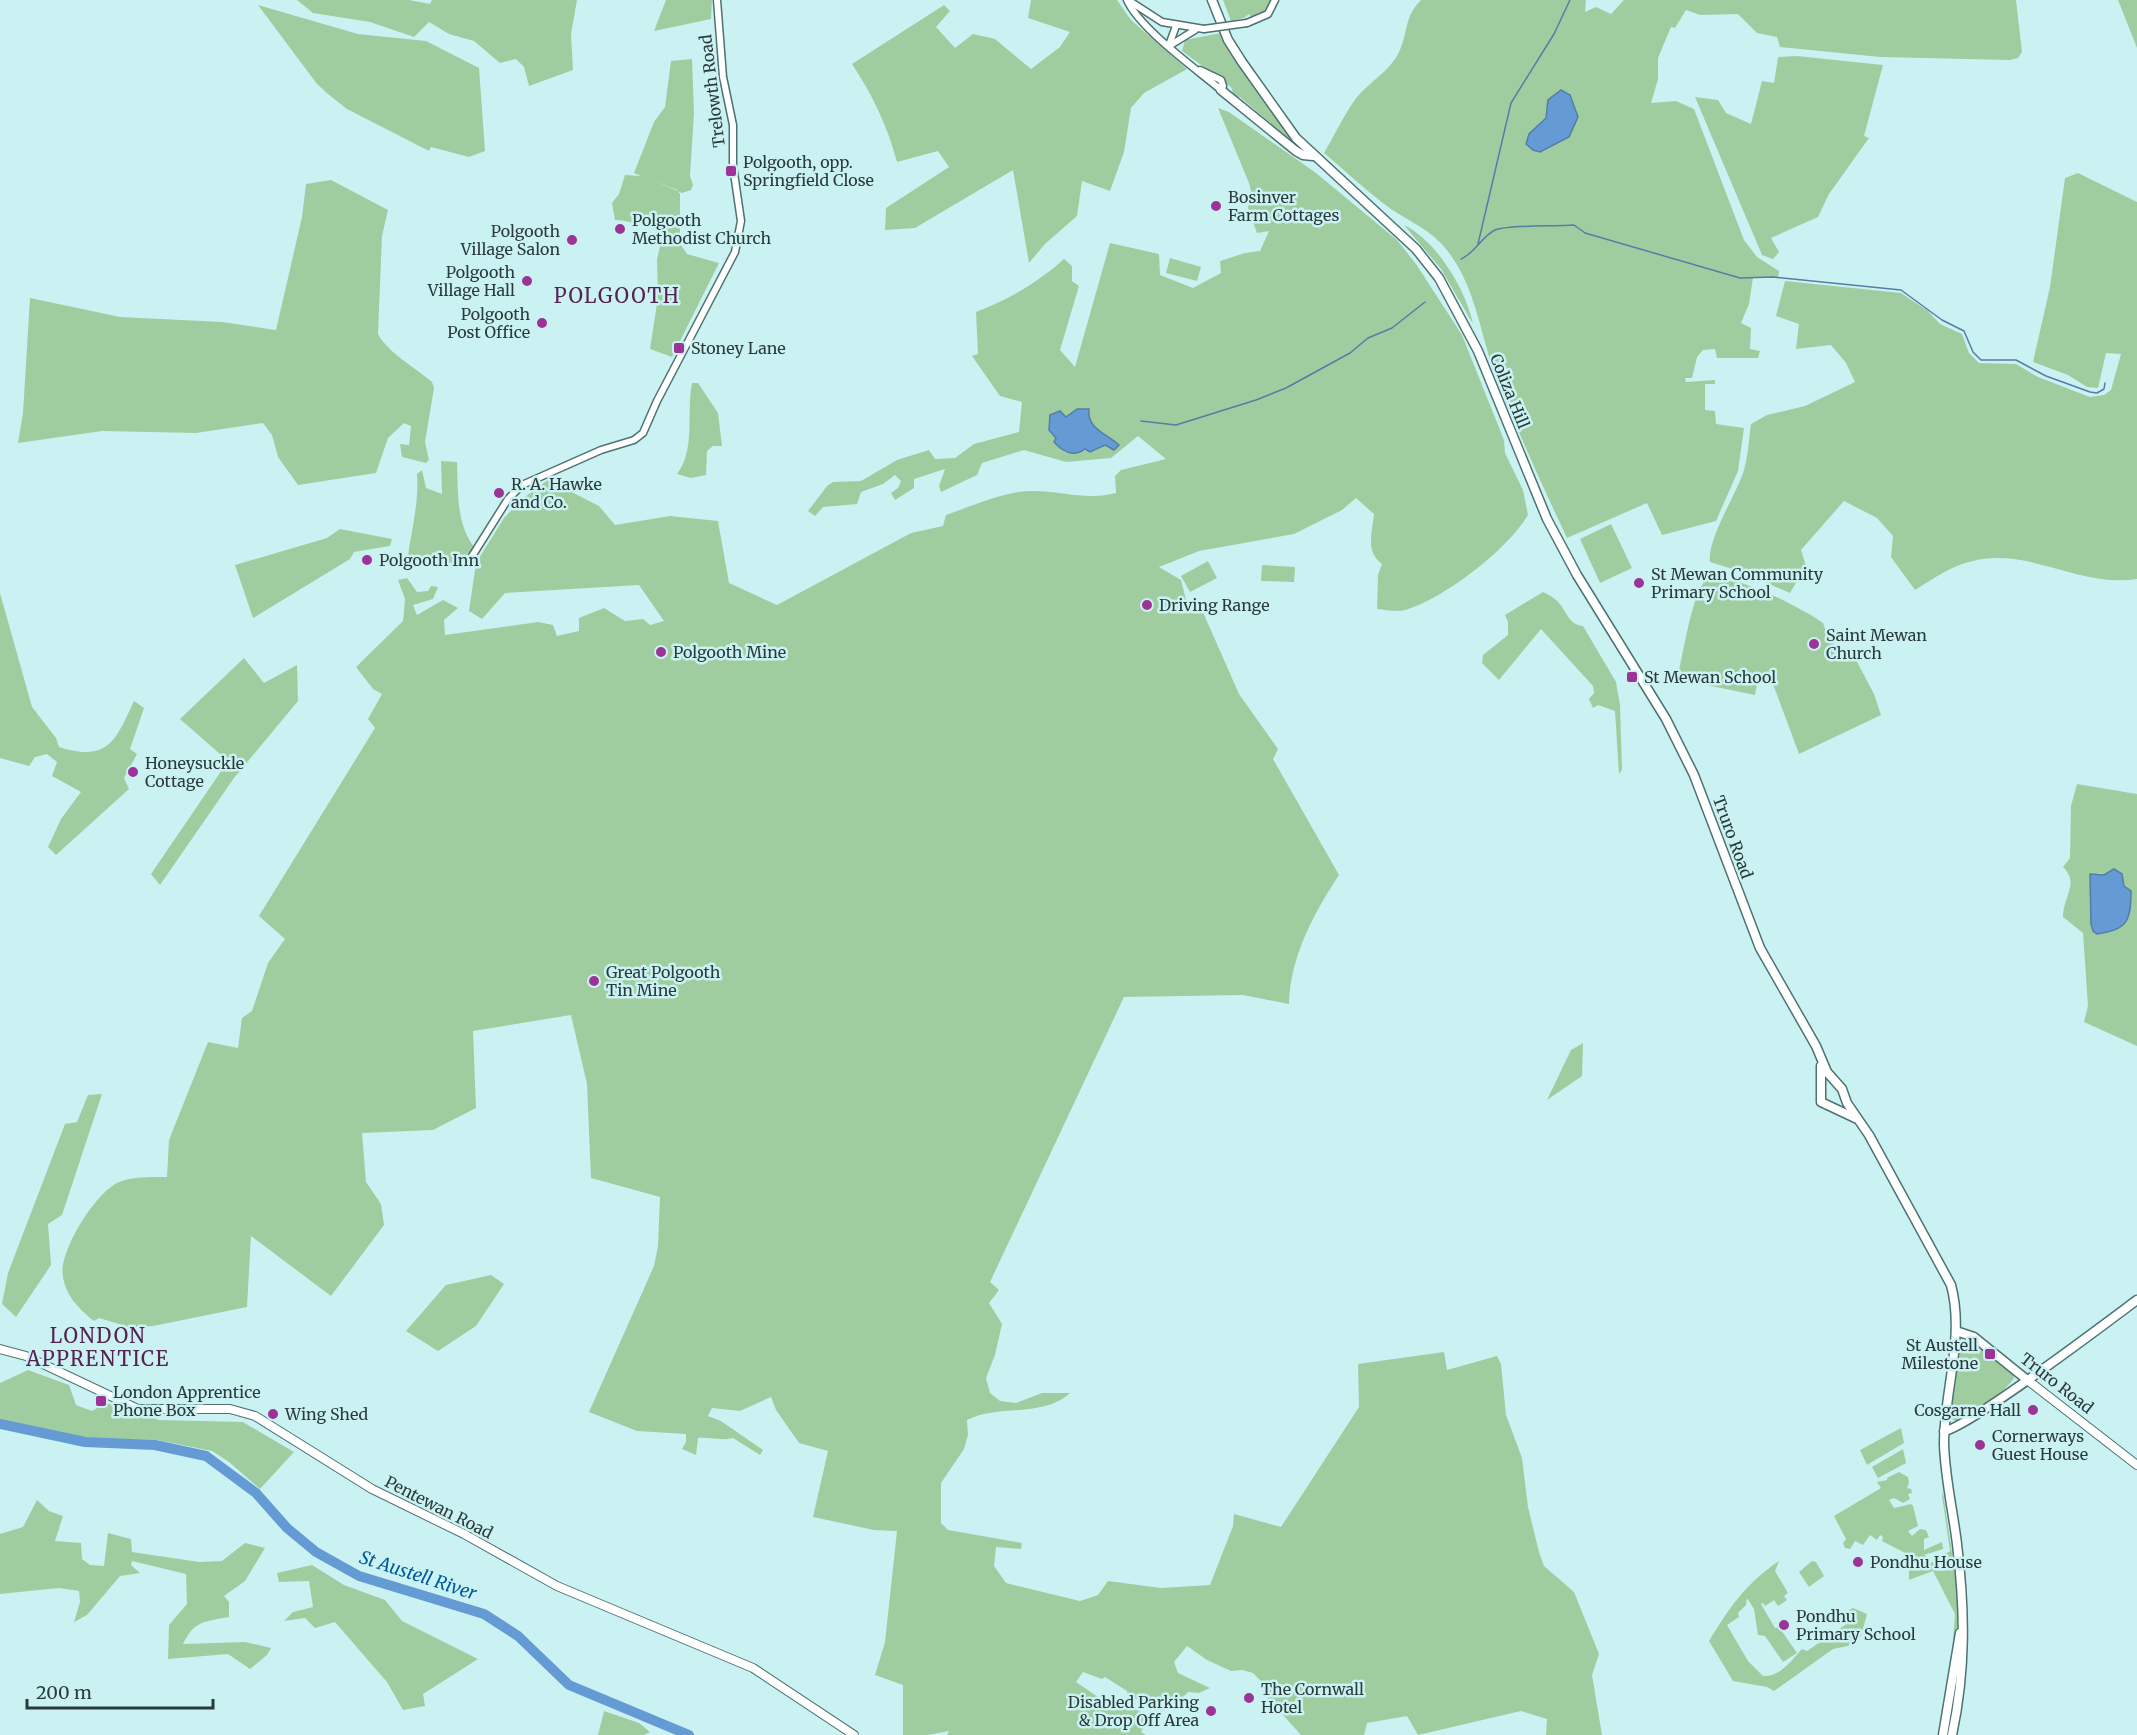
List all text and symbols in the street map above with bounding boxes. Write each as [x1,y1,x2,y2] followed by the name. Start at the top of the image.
[695,33,729,149] street label: Trelowth Road
[743,152,874,190] place label: Polgooth, opp. Springfield Close
[724,164,738,178] marker: Polgooth, opp. Springfield Close
[1228,187,1339,225] place label: Bosinver Farm Cottages
[1209,199,1223,213] marker: Bosinver Farm Cottages
[632,210,771,248] place label: Polgooth Methodist Church
[460,221,560,259] place label: Polgooth Village Salon
[613,222,627,236] marker: Polgooth Methodist Church
[565,233,579,247] marker: Polgooth Village Salon
[427,262,515,300] place label: Polgooth Village Hall
[520,274,534,288] marker: Polgooth Village Hall
[554,283,680,308] district label: POLGOOTH
[447,304,530,342] place label: Polgooth Post Office
[535,316,549,330] marker: Polgooth Post Office
[691,338,786,358] place label: Stoney Lane
[672,341,686,355] marker: Stoney Lane
[1486,351,1534,431] street label: Coliza Hill
[511,474,602,512] place label: R. A. Hawke and Co.
[492,486,506,500] marker: R. A. Hawke and Co.
[379,550,479,570] place label: Polgooth Inn
[360,553,374,567] marker: Polgooth Inn
[1651,564,1824,602] place label: St Mewan Community Primary School
[1632,576,1646,590] marker: St Mewan Community Primary School
[1159,595,1269,615] place label: Driving Range
[1140,598,1154,612] marker: Driving Range
[1826,625,1927,663] place label: Saint Mewan Church
[1807,637,1821,651] marker: Saint Mewan Church
[673,642,786,662] place label: Polgooth Mine
[654,645,668,659] marker: Polgooth Mine
[1644,667,1776,687] place label: St Mewan School
[1625,670,1639,684] marker: St Mewan School
[145,753,244,791] place label: Honeysuckle Cottage
[126,765,140,779] marker: Honeysuckle Cottage
[1709,793,1757,882] street label: Truro Road
[606,962,721,1000] place label: Great Polgooth Tin Mine
[587,974,601,988] marker: Great Polgooth Tin Mine
[25,1323,170,1371] district label: LONDON APPRENTICE
[1902,1335,1978,1373] place label: St Austell Milestone
[1983,1347,1997,1361] marker: St Austell Milestone
[2017,1348,2098,1418] street label: Truro Road
[113,1382,260,1420] place label: London Apprentice Phone Box
[94,1394,108,1408] marker: London Apprentice Phone Box
[1914,1400,2021,1420] place label: Cosgarne Hall
[2026,1403,2040,1417] marker: Cosgarne Hall
[284,1404,368,1424] place label: Wing Shed
[266,1407,280,1421] marker: Wing Shed
[1992,1426,2088,1464] place label: Cornerways Guest House
[1973,1438,1987,1452] marker: Cornerways Guest House
[382,1471,497,1543] street label: Pentewan Road
[357,1545,480,1605] water label: St Austell River
[1870,1552,1982,1572] place label: Pondhu House
[1851,1555,1865,1569] marker: Pondhu House
[1796,1606,1916,1644] place label: Pondhu Primary School
[1777,1618,1791,1632] marker: Pondhu Primary School
[27,1672,213,1710] scale bar
[1261,1679,1364,1717] place label: The Cornwall Hotel
[36,1681,92,1704] text: 200 m
[1242,1691,1256,1705] marker: The Cornwall Hotel
[1068,1692,1199,1730] place label: Disabled Parking & Drop Off Area
[1204,1704,1218,1718] marker: Disabled Parking & Drop Off Area

